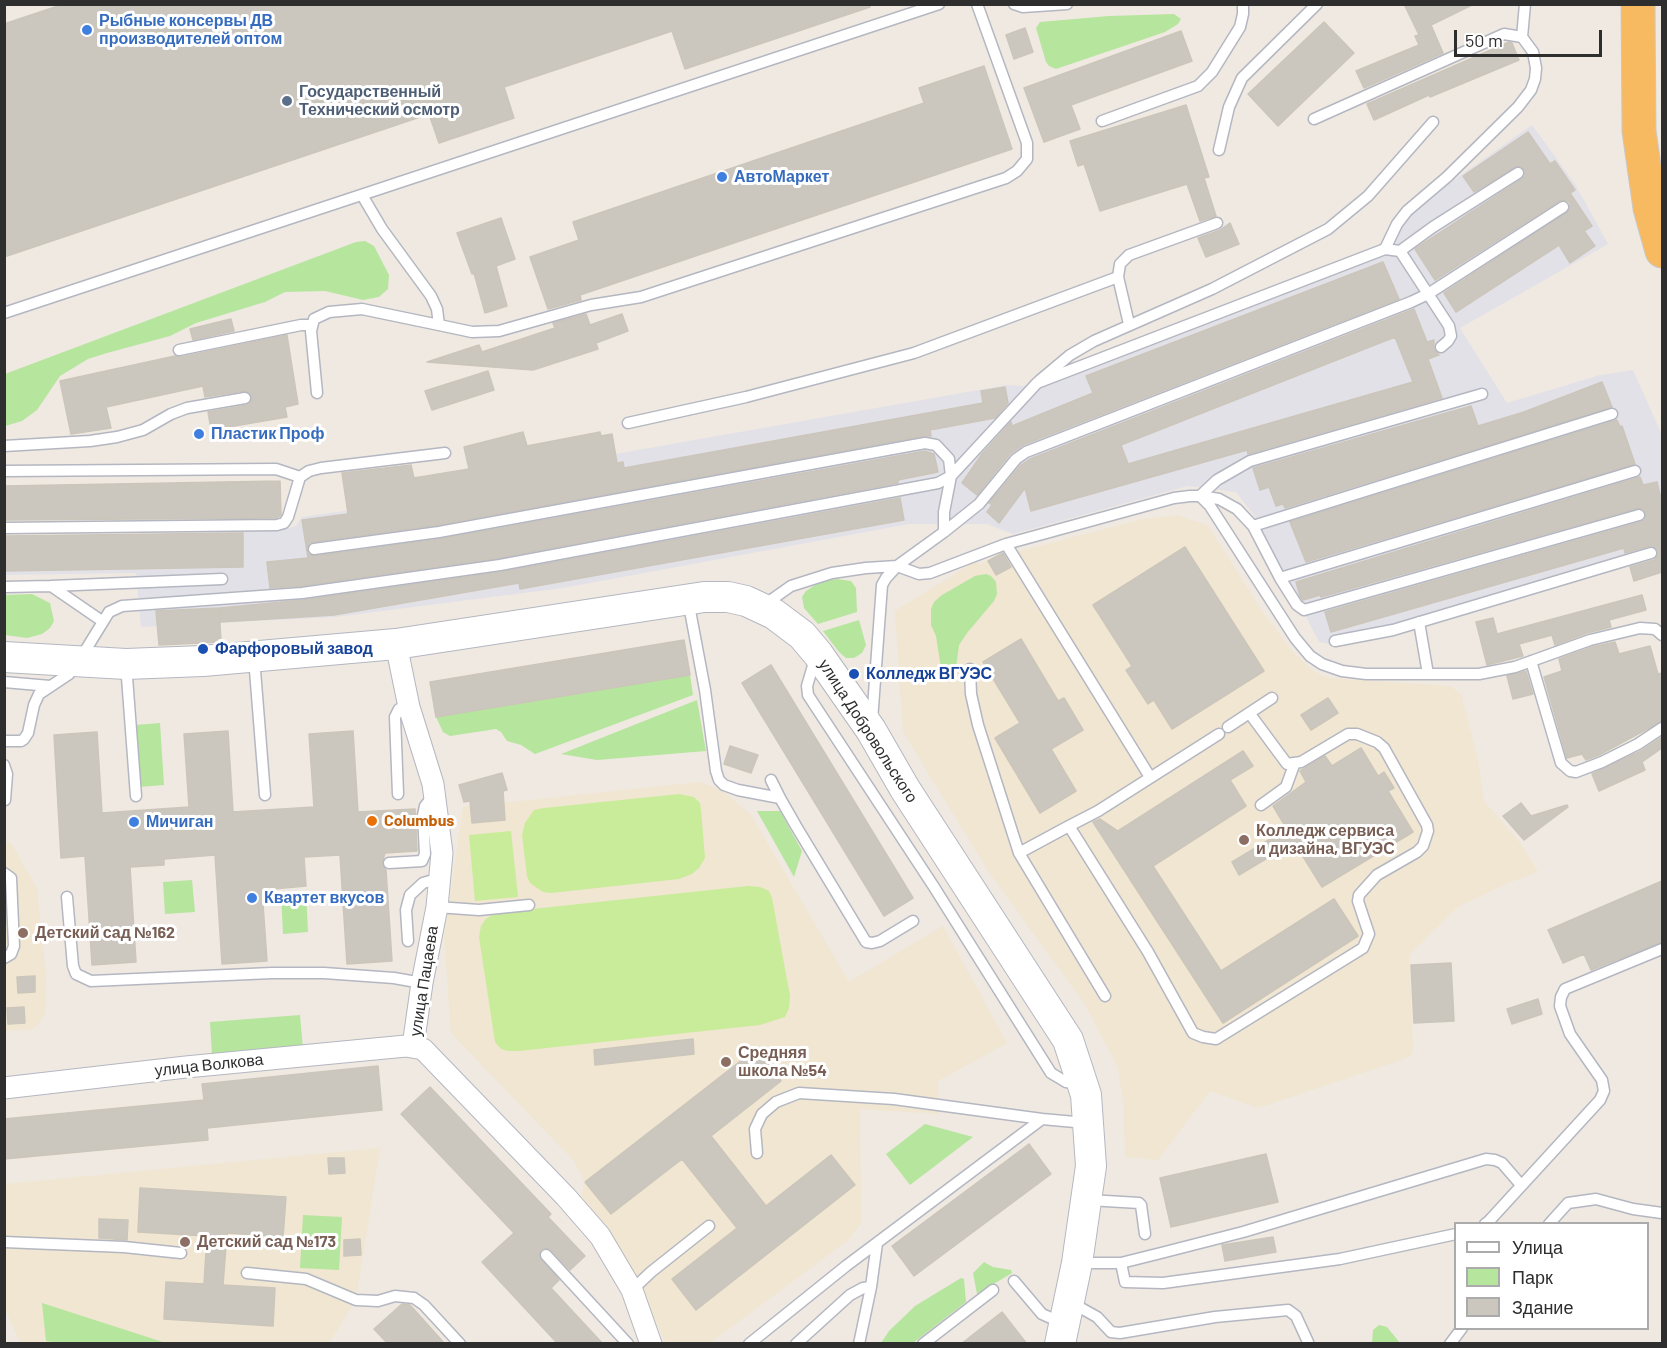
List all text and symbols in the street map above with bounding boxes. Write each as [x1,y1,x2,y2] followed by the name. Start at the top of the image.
[99,11,282,49] place label: Рыбные консервы ДВ производителей оптом
[1457,18,1606,56] scale bar
[80,23,94,37] marker: Рыбные консервы ДВ производителей оптом
[1465,29,1503,51] text: 50 m
[299,82,460,120] place label: Государственный Технический осмотр
[280,94,294,108] marker: Государственный Технический осмотр
[734,167,829,187] place label: АвтоМаркет
[715,170,729,184] marker: АвтоМаркет
[211,424,324,444] place label: Пластик Проф
[192,427,206,441] marker: Пластик Проф
[215,639,373,659] place label: Фарфоровый завод
[196,642,210,656] marker: Фарфоровый завод
[814,656,922,806] street label: улица Добровольского
[866,664,992,684] place label: Колледж ВГУЭС
[847,667,861,681] marker: Колледж ВГУЭС
[384,811,454,831] place label: Columbus
[146,812,214,832] place label: Мичиган
[365,814,379,828] marker: Columbus
[127,815,141,829] marker: Мичиган
[1256,821,1395,859] place label: Колледж сервиса и дизайна, ВГУЭС
[1237,833,1251,847] marker: Колледж сервиса и дизайна, ВГУЭС
[264,888,384,908] place label: Квартет вкусов
[245,891,259,905] marker: Квартет вкусов
[35,923,175,943] place label: Детский сад №162
[406,924,442,1038] street label: улица Пацаева
[16,926,30,940] marker: Детский сад №162
[738,1043,827,1081] place label: Средняя школа №54
[154,1050,264,1080] street label: улица Волкова
[719,1055,733,1069] marker: Средняя школа №54
[1454,1222,1649,1330] legend
[197,1232,336,1252] place label: Детский сад №173
[178,1235,192,1249] marker: Детский сад №173
[1512,1236,1563,1258] text: Улица
[1512,1266,1553,1288] text: Парк
[1512,1296,1573,1318] text: Здание

